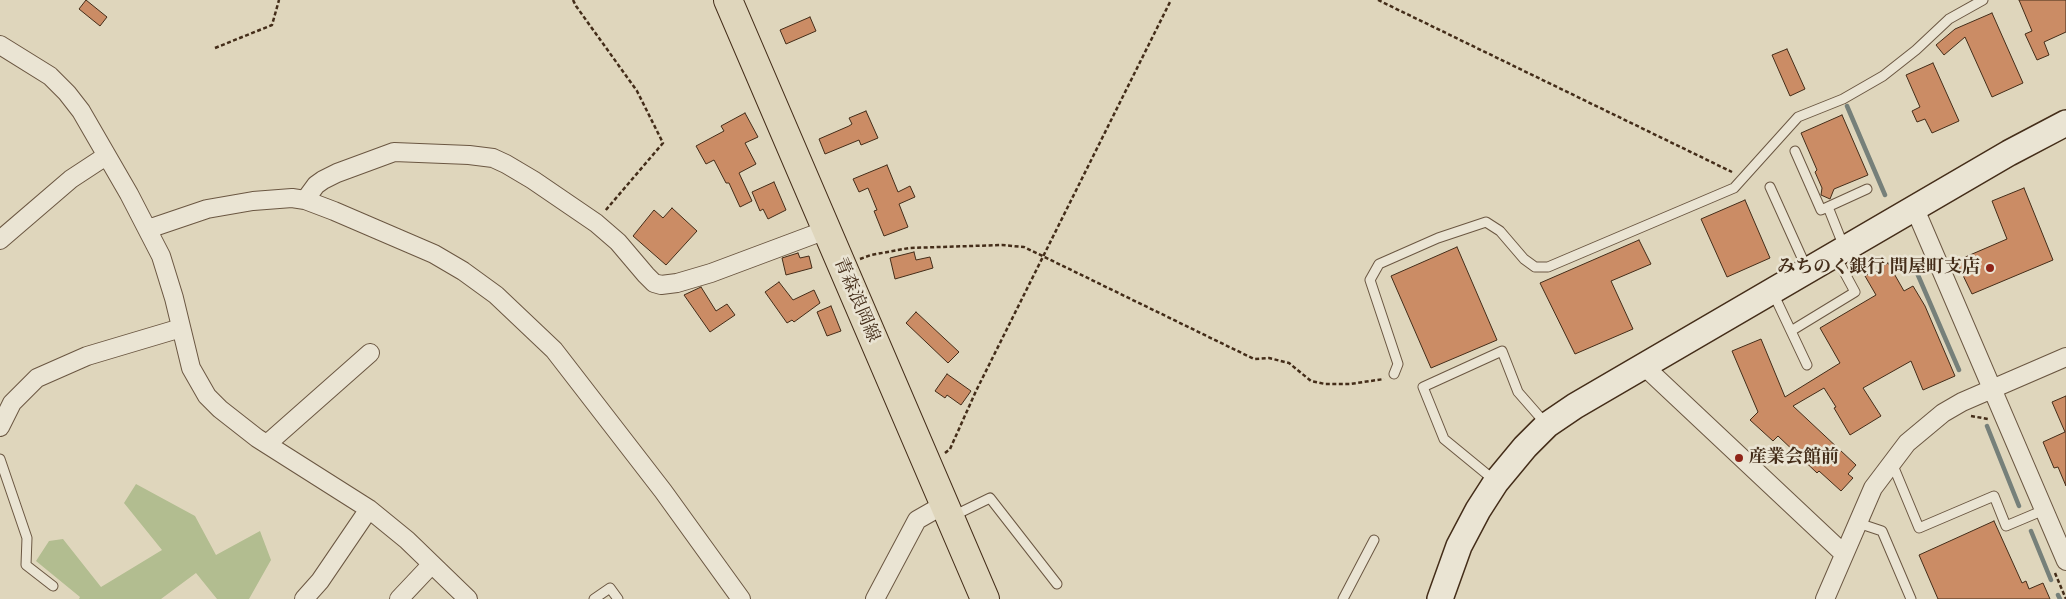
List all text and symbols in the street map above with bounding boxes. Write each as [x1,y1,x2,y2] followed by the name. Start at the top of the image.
[828,254,884,346] street label: 青森浪岡線
[1777,257,1980,279] place label: みちのく銀行 問屋町支店
[1984,262,1996,274] marker: みちのく銀行 問屋町支店
[1749,447,1839,469] place label: 産業会館前
[1733,452,1745,464] marker: 産業会館前

